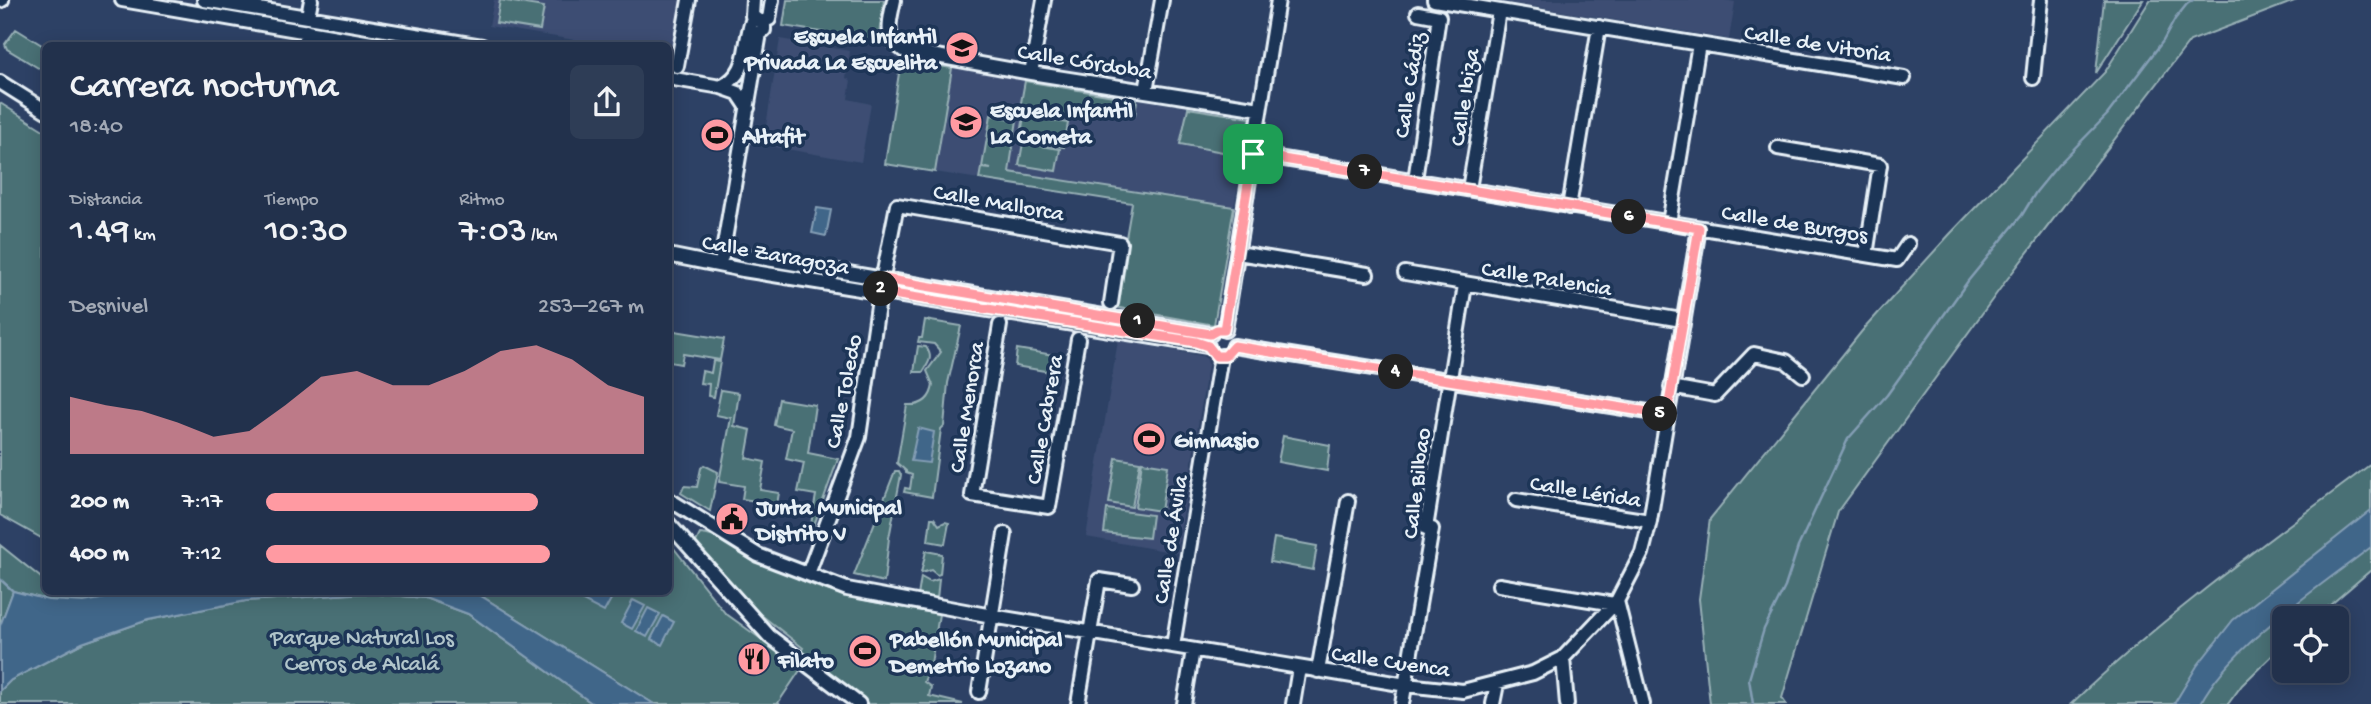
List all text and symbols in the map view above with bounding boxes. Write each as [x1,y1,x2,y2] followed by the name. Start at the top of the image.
[1742,21,1894,71] street label: Calle de Vitoria
[742,25,938,78] place label: Escuela Infantil Privada La Escuelita
[943,29,981,67] school or university icon: Escuela Infantil Privada La Escuelita
[1390,30,1433,140] street label: Calle Cádiz
[1015,40,1155,88] street label: Calle Córdoba
[1445,46,1488,148] street label: Calle Ibiza
[570,65,644,139] button: share
[70,66,338,110] text: Carrera nocturna
[990,99,1133,152] place label: Escuela Infantil La Cometa
[947,103,985,141] school or university icon: Escuela Infantil La Cometa
[70,114,123,141] text: 18:40
[698,116,736,154] sports icon: Altafit
[1223,124,1283,184] pin
[741,125,807,152] place label: Altafit
[1234,135,1272,173] icon: arrive
[1348,154,1382,190] pin: 7
[1360,160,1369,183] text: 7
[931,180,1067,229] street label: Calle Mallorca
[70,189,142,212] text: Distancia
[265,189,319,212] text: Tiempo
[459,189,505,212] text: Ritmo
[1612,200,1646,234] pin: 6
[1719,201,1870,250] street label: Calle de Burgos
[1624,205,1633,228] text: 6
[70,212,129,253] text: 1.49
[265,212,348,253] text: 10:30
[459,212,527,253] text: 7:03
[129,224,156,247] text: km
[527,224,558,247] text: /km
[700,230,852,283] street label: Calle Zaragoza
[1479,257,1615,304] street label: Calle Palencia
[864,272,898,306] pin: 2
[876,277,885,300] text: 2
[70,294,148,321] text: Desnivel
[538,294,644,321] text: 253–267 m
[1120,304,1156,338] pin: 1
[1134,309,1141,332] text: 1
[821,332,870,451] street label: Calle Toledo
[945,339,992,475] street label: Calle Menorca
[1022,352,1071,486] street label: Calle Cabrera
[1378,354,1414,390] pin: 4
[1391,360,1400,383] text: 4
[1642,396,1678,432] pin: 5
[1655,402,1665,425] text: 5
[1130,420,1168,458] sports icon: Gimnasio
[1398,426,1439,540] street label: Calle Bilbao
[1174,429,1259,456] place label: Gimnasio
[1528,471,1644,516] street label: Calle Lérida
[1148,472,1196,606] street label: Calle de Ávila
[70,489,129,516] text: 200 m
[182,489,222,516] text: 7:17
[754,496,902,549] place label: Junta Municipal Distrito V
[713,500,751,538] public building icon: Junta Municipal Distrito V
[70,541,129,568] text: 400 m
[182,541,222,568] text: 7:12
[2272,606,2349,683] map controls
[2272,606,2349,683] button: locate
[269,626,454,679] park label: Parque Natural Los Cerros de Alcalá
[888,628,1063,681] place label: Pabellón Municipal Demetrio Lozano
[846,632,884,670] sports icon: Pabellón Municipal Demetrio Lozano
[735,640,773,678] restaurant icon: Filato
[1330,642,1453,685] street label: Calle Cuenca
[777,649,834,676] place label: Filato

